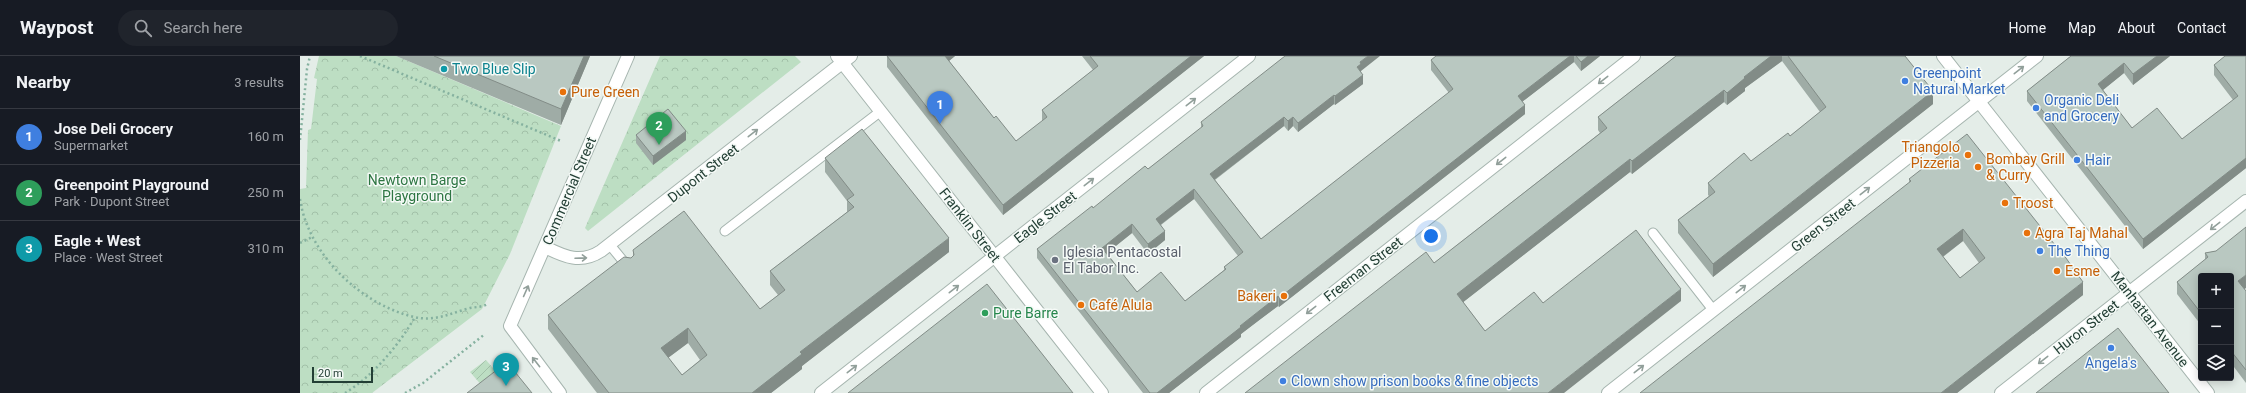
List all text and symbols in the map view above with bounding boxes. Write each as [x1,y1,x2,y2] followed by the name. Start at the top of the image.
[118,10,398,46] search box
[20,16,94,39] text: Waypost
[132,17,154,39] icon: search
[164,19,242,37] text: Search here
[2008,20,2046,36] text: Home
[2068,20,2096,36] text: Map
[2118,20,2155,36] text: About
[2177,20,2226,36] text: Contact
[452,61,536,77] place label: Two Blue Slip
[439,64,449,74] marker: Two Blue Slip
[1913,65,2006,97] place label: Greenpoint Natural Market
[2014,66,2025,75] one-way arrow
[16,72,71,92] text: Nearby
[234,75,284,90] text: 3 results
[1598,76,1609,84] one-way arrow
[1900,76,1910,86] marker: Greenpoint Natural Market
[571,84,640,100] place label: Pure Green
[558,87,568,97] marker: Pure Green
[927,91,953,124] pin: 1
[2044,92,2119,124] place label: Organic Deli and Grocery
[1186,97,1197,106] one-way arrow
[2031,103,2041,113] marker: Organic Deli and Grocery
[646,112,672,145] pin: 2
[54,120,173,138] text: Jose Deli Grocery
[25,129,33,144] text: 1
[247,129,284,144] text: 160 m
[748,129,759,138] one-way arrow
[539,134,599,247] street label: Commercial Street
[54,138,128,153] text: Supermarket
[1901,139,1960,171] place label: Triangolo Pizzeria
[664,140,742,206] street label: Dupont Street
[1963,150,1973,160] marker: Triangolo Pizzeria
[1986,151,2065,183] place label: Bombay Grill & Curry
[2085,152,2111,168] place label: Hair
[2072,155,2082,165] marker: Hair
[1496,156,1507,165] one-way arrow
[1973,162,1983,172] marker: Bombay Grill & Curry
[368,172,466,204] park label: Newtown Barge Playground
[54,176,209,194] text: Greenpoint Playground
[1084,178,1095,187] one-way arrow
[25,185,33,200] text: 2
[247,185,284,200] text: 250 m
[936,185,1004,265] street label: Franklin Street
[1011,187,1080,246] street label: Eagle Street
[1860,187,1871,196] one-way arrow
[54,194,169,209] text: Park · Dupont Street
[1788,195,1859,255] street label: Green Street
[2013,195,2054,211] place label: Troost
[2000,198,2010,208] marker: Troost
[2210,221,2221,230] one-way arrow
[2035,225,2128,241] place label: Agra Taj Mahal
[1421,226,1441,246] your location
[2022,228,2032,238] marker: Agra Taj Mahal
[54,232,141,250] text: Eagle + West
[1321,233,1406,305] street label: Freeman Street
[25,241,33,256] text: 3
[247,241,284,256] text: 310 m
[2048,243,2110,259] place label: The Thing
[1063,244,1181,276] place label: Iglesia Pentacostal El Tabor Inc.
[2035,246,2045,256] marker: The Thing
[54,250,163,265] text: Place · West Street
[574,255,587,262] one-way arrow
[1050,255,1060,265] marker: Iglesia Pentacostal El Tabor Inc.
[2065,263,2100,279] place label: Esme
[2052,266,2062,276] marker: Esme
[2108,268,2192,370] street label: Manhattan Avenue
[2198,273,2234,381] map controls
[2198,273,2234,309] button: +
[949,284,960,293] one-way arrow
[523,285,530,297] one-way arrow
[1736,285,1747,294] one-way arrow
[1237,288,1276,304] place label: Bakeri
[1279,291,1289,301] marker: Bakeri
[2050,296,2122,357] street label: Huron Street
[1089,297,1153,313] place label: Café Alula
[1076,300,1086,310] marker: Café Alula
[993,305,1058,321] place label: Pure Barre
[1306,306,1317,315] one-way arrow
[980,308,990,318] marker: Pure Barre
[2198,309,2234,345] button: −
[2106,343,2116,353] marker: Angela's
[2198,345,2234,381] button: layers
[493,353,519,386] pin: 3
[2085,355,2137,371] place label: Angela's
[2038,356,2049,364] one-way arrow
[532,357,541,368] one-way arrow
[312,365,373,384] scale bar
[846,365,857,373] one-way arrow
[1633,365,1644,373] one-way arrow
[318,367,343,380] text: 20 m
[1291,373,1539,389] place label: Clown show prison books & fine objects
[1278,376,1288,386] marker: Clown show prison books & fine objects

